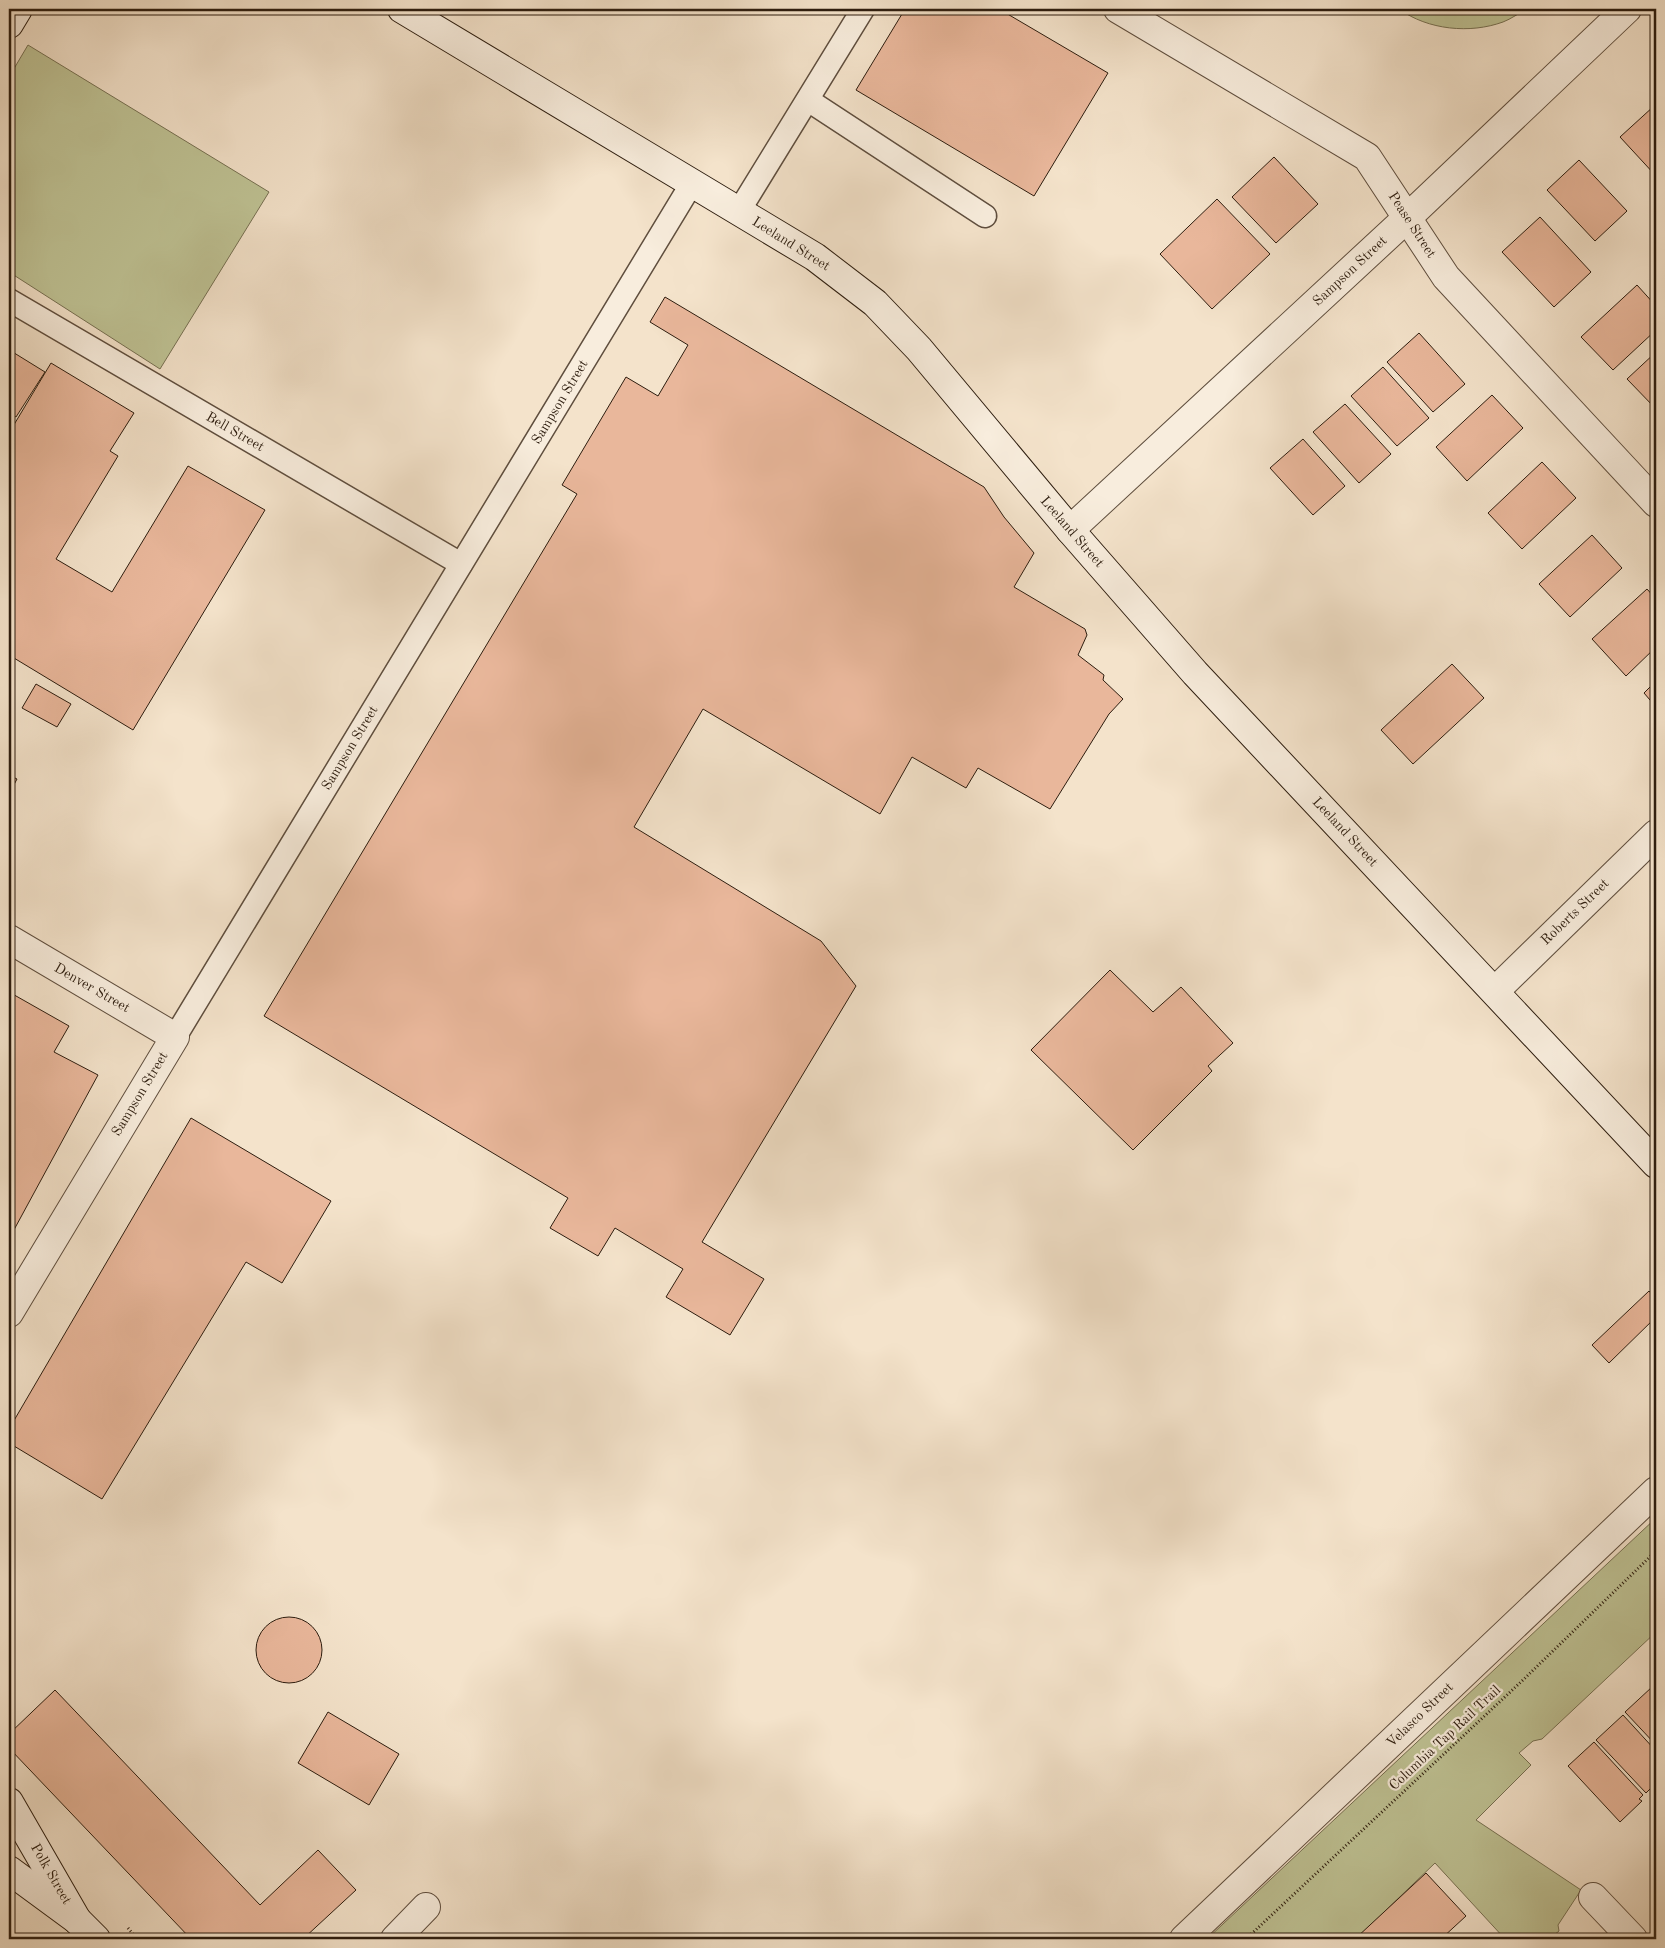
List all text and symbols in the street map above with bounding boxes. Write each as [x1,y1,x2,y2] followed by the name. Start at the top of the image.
[1386,189,1439,261] street label: Pease Street
[750,215,832,274] street label: Leeland Street
[1310,233,1390,309] street label: Sampson Street
[529,357,591,447] street label: Sampson Street
[203,410,267,454] street label: Bell Street
[1038,494,1106,570] street label: Leeland Street
[319,703,381,793] street label: Sampson Street
[1310,795,1380,869] street label: Leeland Street
[1538,876,1612,948] street label: Roberts Street
[52,961,132,1015] street label: Denver Street
[109,1049,171,1139] street label: Sampson Street
[1384,1680,1456,1750] street label: Velasco Street
[1387,1683,1503,1793] street label: Columbia Tap Rail Trail
[28,1841,74,1907] street label: Polk Street

